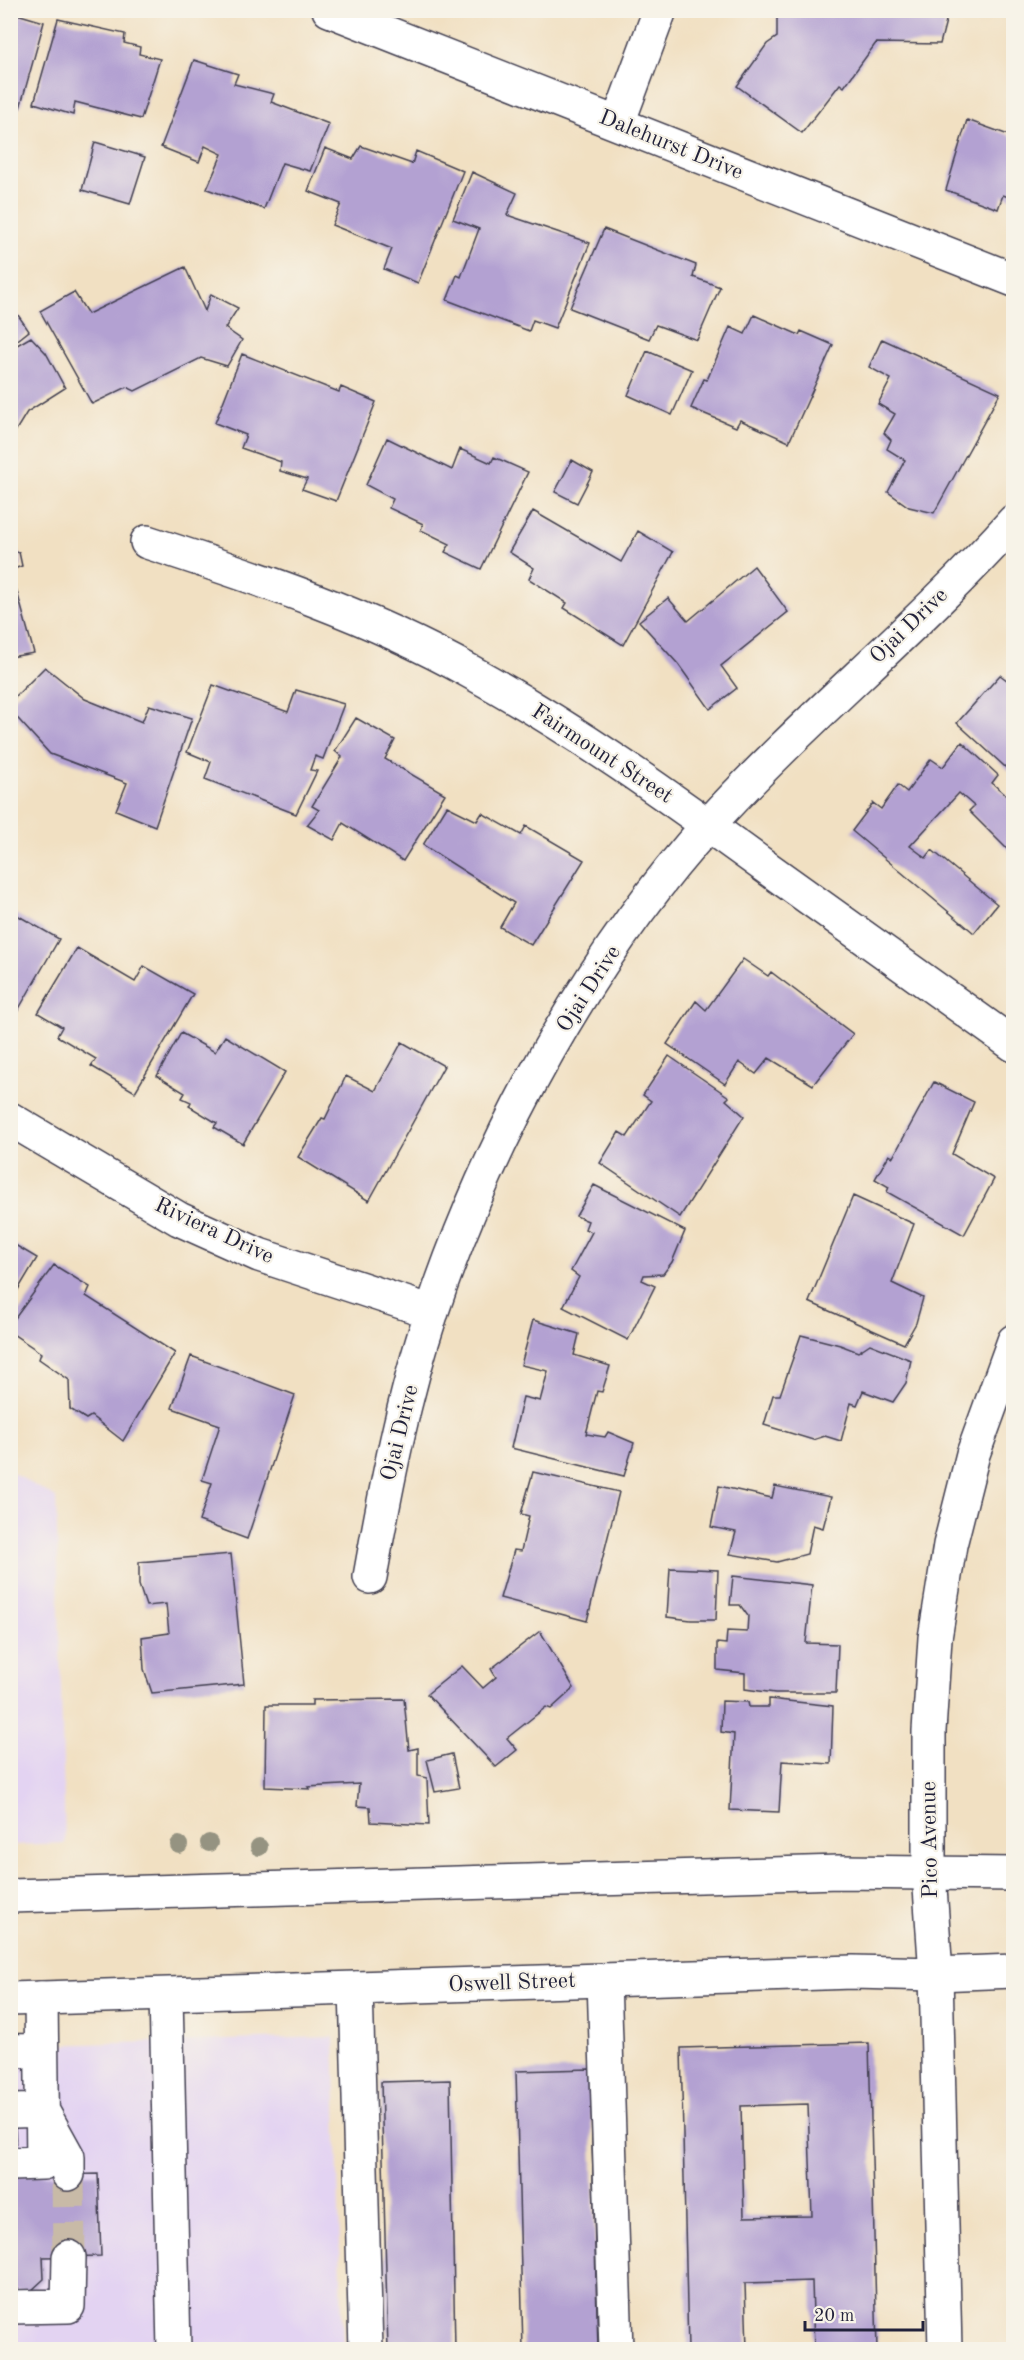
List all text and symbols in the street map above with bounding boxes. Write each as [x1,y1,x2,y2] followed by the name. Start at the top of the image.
[596,106,746,184] street label: Dalehurst Drive
[866,584,952,668] street label: Ojai Drive
[527,700,677,808] street label: Fairmount Street
[553,942,625,1036] street label: Ojai Drive
[151,1194,277,1268] street label: Riviera Drive
[377,1383,423,1483] street label: Ojai Drive
[918,1781,942,1899] street label: Pico Avenue
[448,1970,576,1996] street label: Oswell Street
[805,2294,924,2332] scale bar
[814,2307,854,2325] text: 20 m

